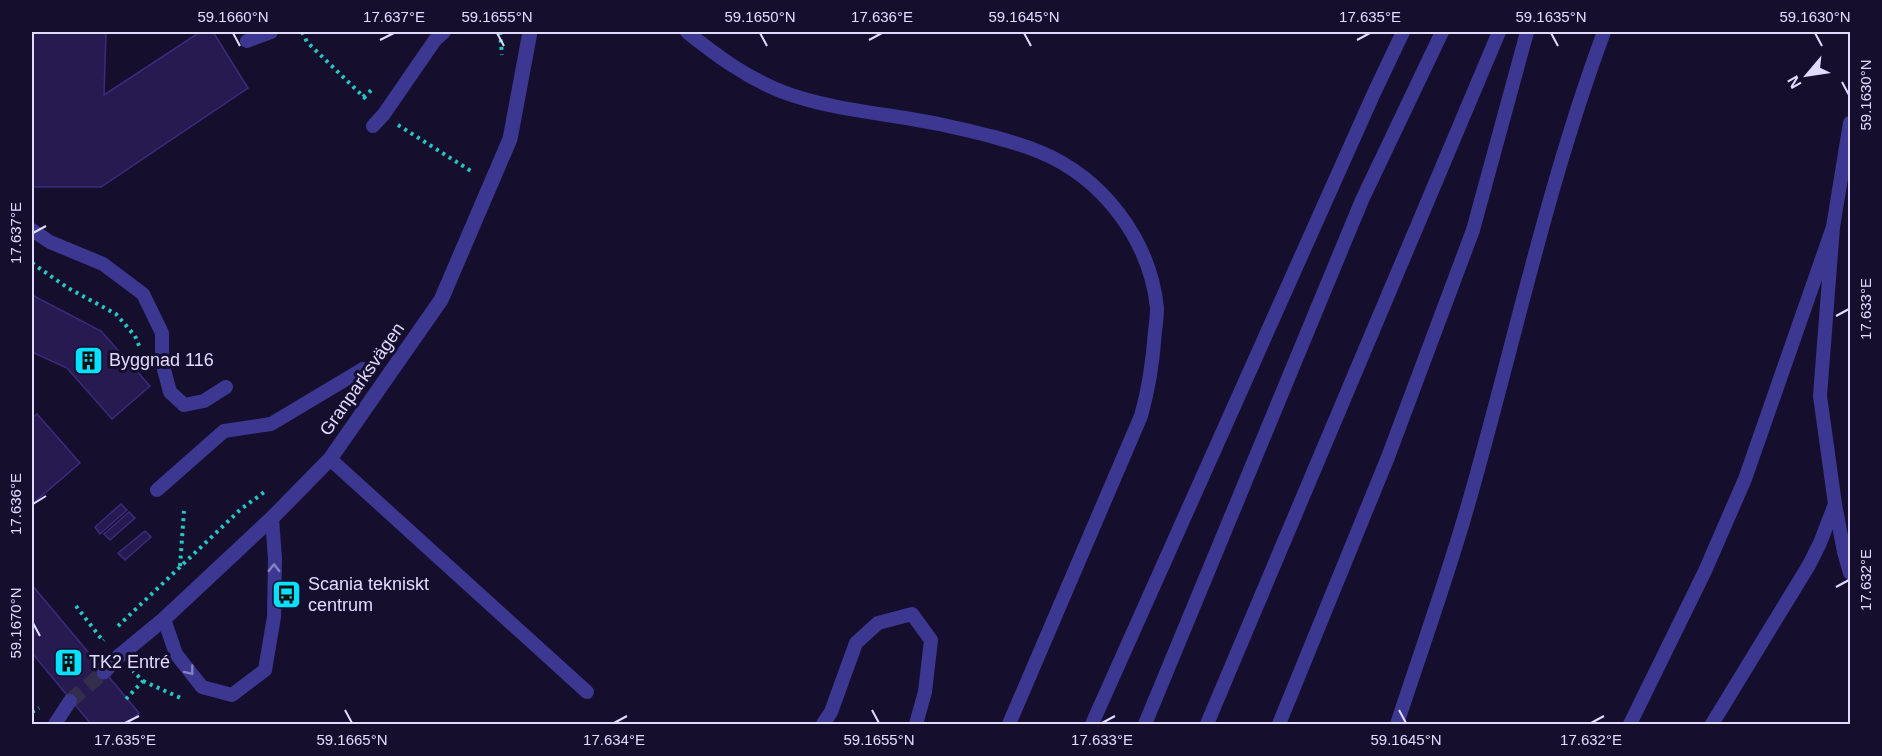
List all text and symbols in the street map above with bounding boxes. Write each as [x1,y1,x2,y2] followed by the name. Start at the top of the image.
[197,8,269,25] text: 59.1660°N
[363,8,425,25] text: 17.637°E
[461,8,533,25] text: 59.1655°N
[724,8,796,25] text: 59.1650°N
[851,8,913,25] text: 17.636°E
[988,8,1060,25] text: 59.1645°N
[1339,8,1401,25] text: 17.635°E
[1515,8,1587,25] text: 59.1635°N
[1779,8,1851,25] text: 59.1630°N
[1777,45,1837,105] north arrow
[1857,59,1874,131] text: 59.1630°N
[1784,73,1805,91] text: N
[7,202,24,264] text: 17.637°E
[1857,278,1874,340] text: 17.633°E
[316,319,408,439] street label: Granparksvägen
[72,344,104,376] building icon: Byggnad 116
[109,350,214,370] place label: Byggnad 116
[7,473,24,535] text: 17.636°E
[1857,549,1874,611] text: 17.632°E
[268,564,281,573] one-way arrow
[308,574,429,615] place label: Scania tekniskt centrum
[271,578,303,610] bus stop icon: Scania tekniskt centrum
[7,587,24,659] text: 59.1670°N
[52,646,84,678] building icon: TK2 Entré
[89,652,170,672] place label: TK2 Entré
[182,664,193,675] one-way arrow
[94,731,156,748] text: 17.635°E
[316,731,388,748] text: 59.1665°N
[583,731,645,748] text: 17.634°E
[843,731,915,748] text: 59.1655°N
[1071,731,1133,748] text: 17.633°E
[1370,731,1442,748] text: 59.1645°N
[1560,731,1622,748] text: 17.632°E

